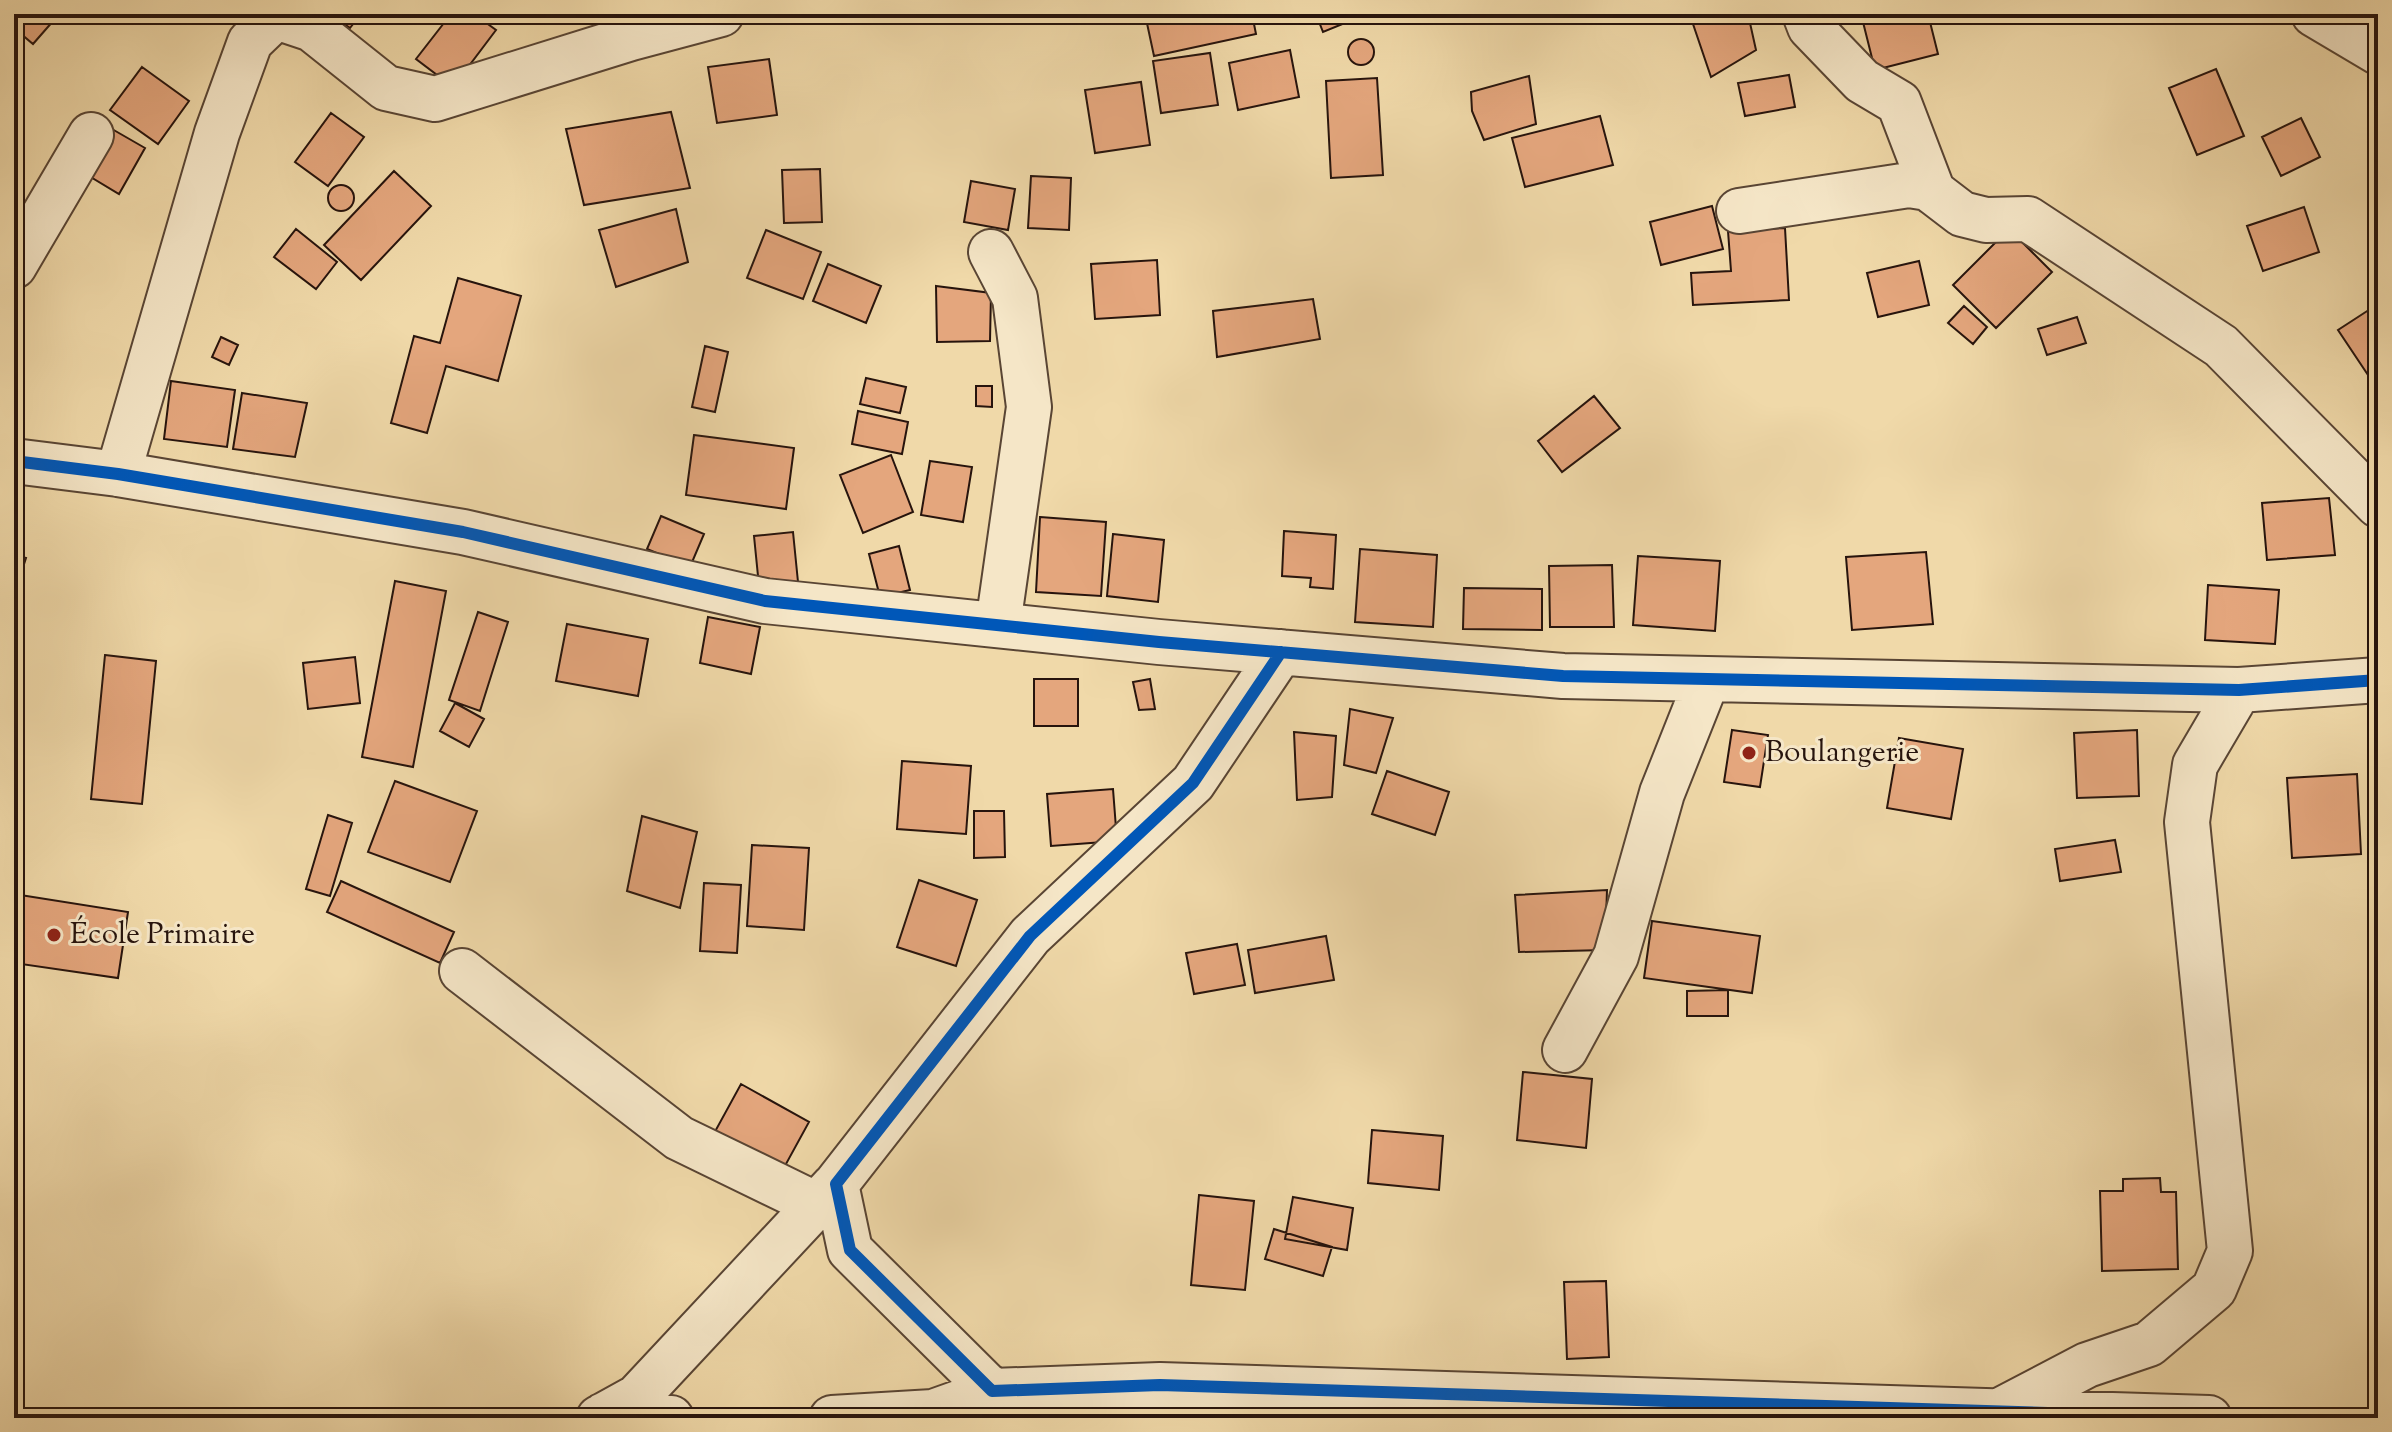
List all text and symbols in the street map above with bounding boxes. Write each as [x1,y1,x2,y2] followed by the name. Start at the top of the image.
[1765,732,1919,775] place label: Boulangerie
[1740,744,1758,762] marker: Boulangerie
[70,914,255,957] place label: École Primaire
[45,926,63,944] marker: École Primaire

